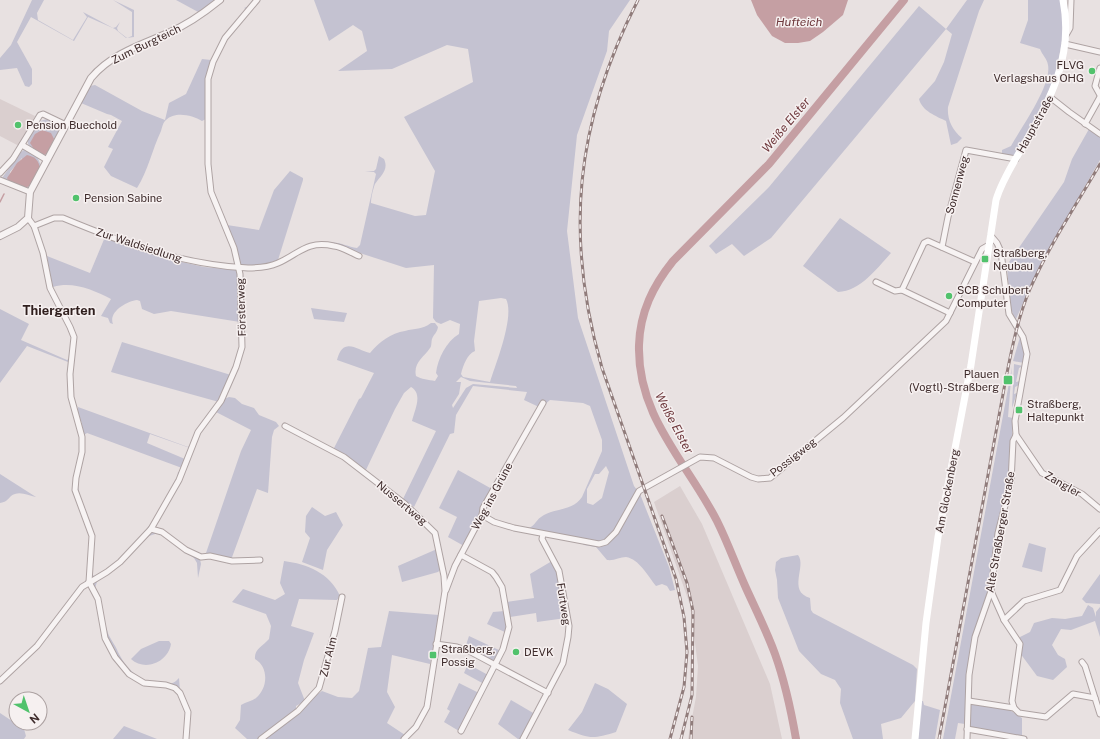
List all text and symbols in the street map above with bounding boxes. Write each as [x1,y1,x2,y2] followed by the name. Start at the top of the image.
[776,15,823,29] water label: Hufteich
[109,22,183,66] street label: Zum Burgteich
[993,59,1084,84] place label: FLVG Verlagshaus OHG
[1087,66,1097,76] marker: FLVG Verlagshaus OHG
[1014,93,1056,155] street label: Hauptstraße
[759,94,813,155] water label: Weiße Elster
[26,119,117,131] place label: Pension Buechold
[13,120,23,130] marker: Pension Buechold
[943,154,971,216] street label: Sonnenweg
[84,192,162,204] place label: Pension Sabine
[71,193,81,203] marker: Pension Sabine
[94,225,184,265] street label: Zur Waldsiedlung
[993,247,1048,272] place label: Straßberg, Neubau
[980,254,990,264] marker: Straßberg, Neubau
[234,277,248,337] street label: Försterweg
[957,284,1029,309] place label: SCB Schubert Computer
[944,291,954,301] marker: SCB Schubert Computer
[23,303,95,318] district label: Thiergarten
[909,368,999,393] place label: Plauen (Vogtl)-Straßberg
[1002,374,1014,386] marker: Plauen (Vogtl)-Straßberg
[652,390,696,456] water label: Weiße Elster
[1027,398,1084,423] place label: Straßberg, Haltepunkt
[1014,405,1024,415] marker: Straßberg, Haltepunkt
[768,435,819,479] street label: Possigweg
[933,448,961,534] street label: Am Glockenberg
[469,460,515,532] street label: Weg ins Grüne
[1043,469,1083,499] street label: Zangler
[983,470,1017,594] street label: Alte Straßberger Straße
[374,478,430,528] street label: Nussertweg
[555,582,573,626] street label: Furtweg
[317,636,339,678] street label: Zur Alm
[441,643,496,668] place label: Straßberg, Possig
[524,646,554,658] place label: DEVK
[511,647,521,657] marker: DEVK
[428,650,438,660] marker: Straßberg, Possig
[8,691,48,731] north arrow
[27,711,42,726] text: N

